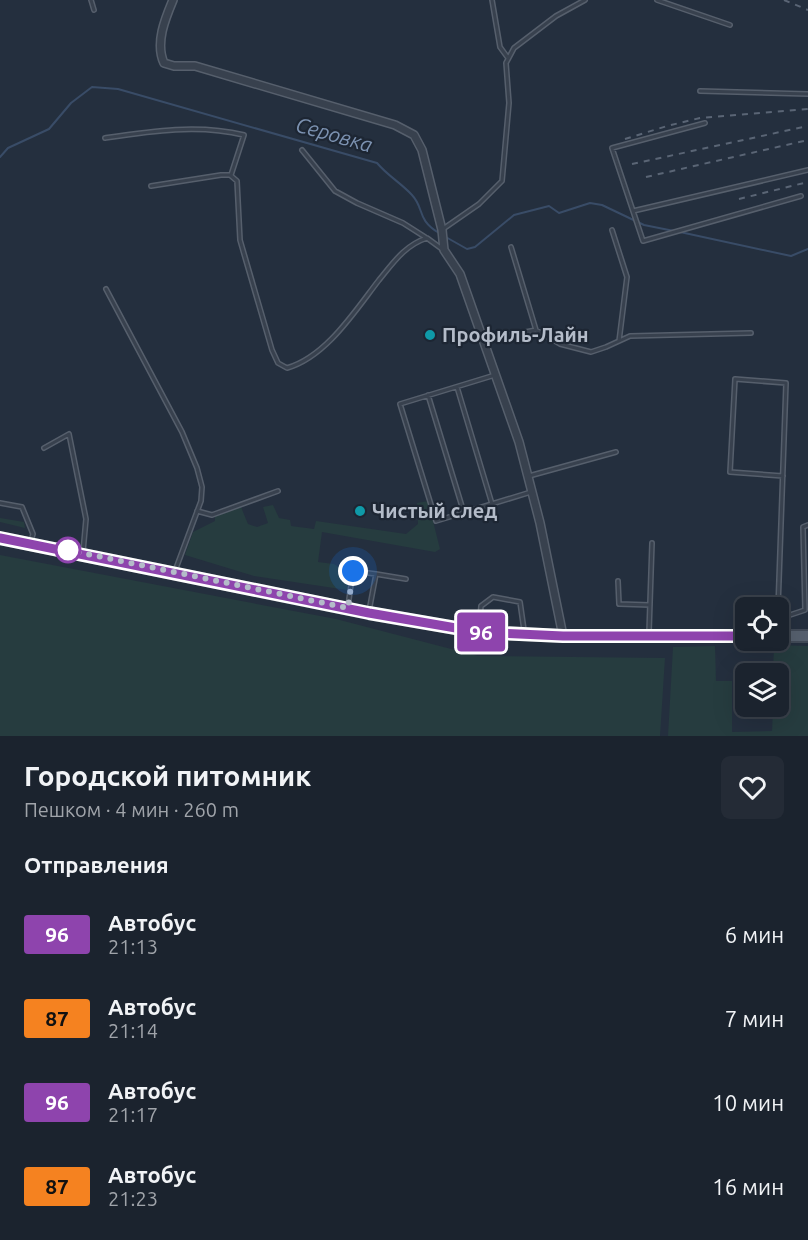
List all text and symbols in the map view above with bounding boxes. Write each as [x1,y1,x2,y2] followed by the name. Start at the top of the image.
[293,112,375,156] water label: Серовка
[442,323,589,346] place label: Профиль-Лайн
[423,328,437,342] marker: Профиль-Лайн
[372,499,497,522] place label: Чистый след
[353,504,367,518] marker: Чистый след
[55,537,81,563] unlabelled marker
[338,556,368,586] your location
[735,597,789,717] map controls
[735,597,789,651] button: locate
[454,612,508,652] line badge: 96
[469,620,493,644] text: 96
[735,663,789,717] button: layers
[721,756,784,819] button: heart
[24,760,311,791] text: Городской питомник
[24,798,239,821] text: Пешком · 4 мин · 260 m
[24,852,169,877] text: Отправления
[108,910,196,935] text: Автобус
[45,922,69,946] text: 96
[725,922,784,947] text: 6 мин
[108,935,158,958] text: 21:13
[108,994,196,1019] text: Автобус
[45,1006,69,1030] text: 87
[725,1006,784,1031] text: 7 мин
[108,1019,158,1042] text: 21:14
[108,1078,196,1103] text: Автобус
[45,1090,69,1114] text: 96
[712,1090,784,1115] text: 10 мин
[108,1103,158,1126] text: 21:17
[108,1162,196,1187] text: Автобус
[45,1174,69,1198] text: 87
[712,1174,784,1199] text: 16 мин
[108,1187,158,1210] text: 21:23

